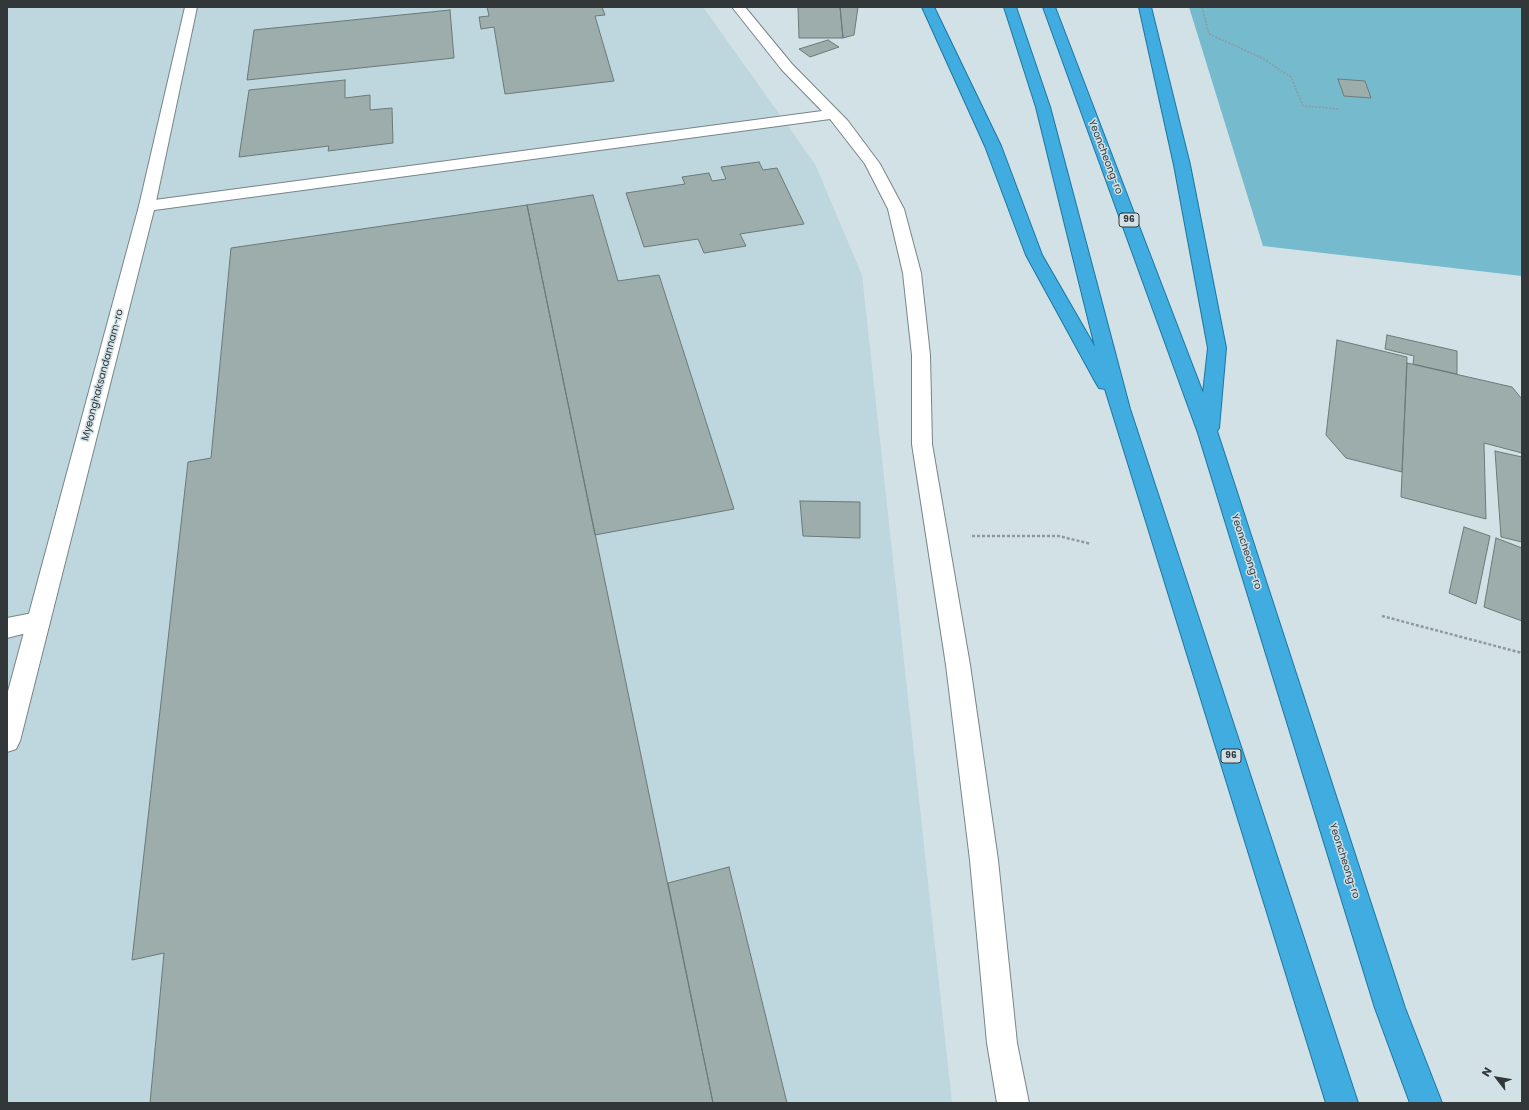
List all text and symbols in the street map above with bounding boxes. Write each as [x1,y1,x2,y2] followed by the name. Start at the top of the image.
[1085,118,1125,196] street label: Yeoncheong-ro
[1119,213,1139,227] road number: 96
[80,308,126,442] street label: Myeonghaksandannam-ro
[1228,513,1264,591] street label: Yeoncheong-ro
[1221,749,1241,763] road number: 96
[1326,822,1362,900] street label: Yeoncheong-ro
[1477,1058,1517,1098] north arrow
[1478,1064,1496,1079] text: N

